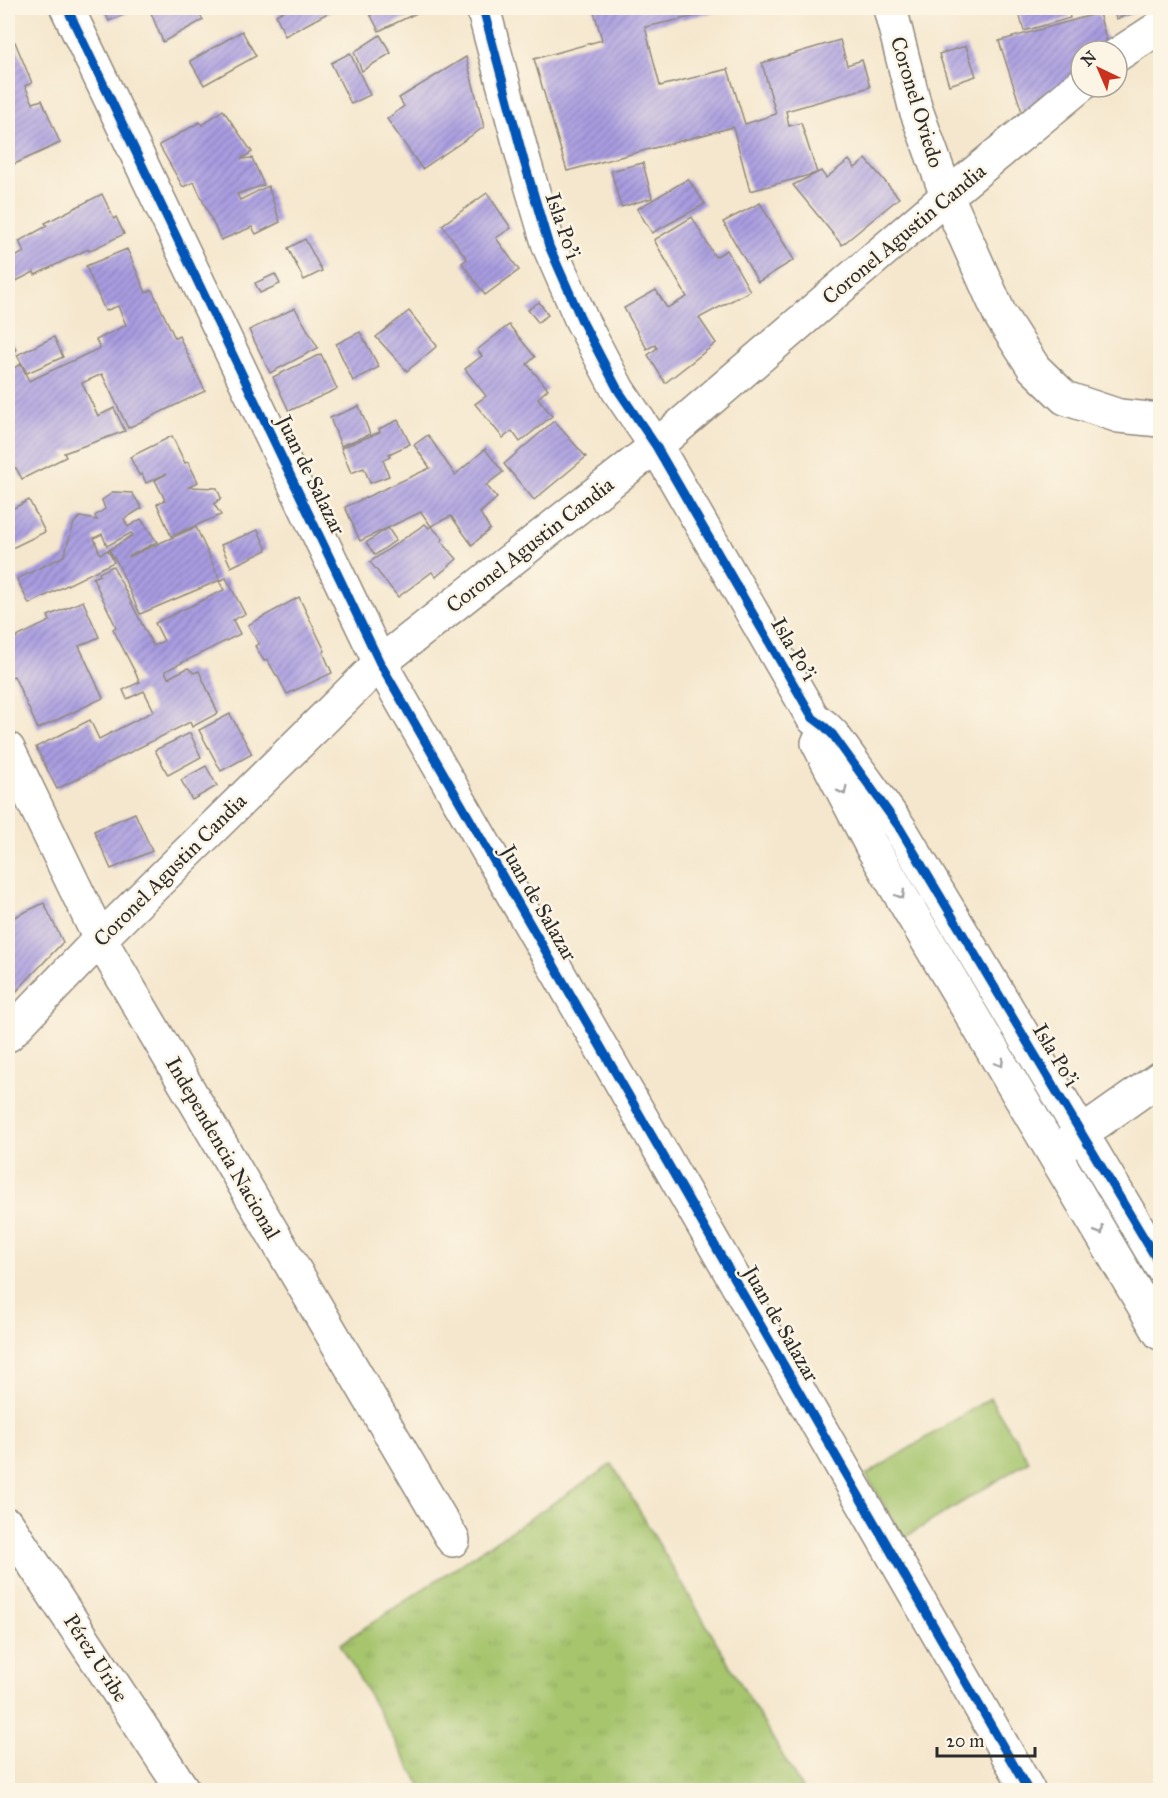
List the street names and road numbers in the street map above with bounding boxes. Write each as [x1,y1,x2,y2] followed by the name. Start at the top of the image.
[885,33,949,171] street label: Coronel Oviedo
[817,158,991,310] street label: Coronel Agustin Candia
[540,189,587,263] street label: Isla Po'i
[270,409,351,539] street label: Juan de Salazar
[441,471,619,619] street label: Coronel Agustin Candia
[766,613,823,685] street label: Isla Po'i
[88,788,252,952] street label: Coronel Agustin Candia
[494,839,583,966] street label: Juan de Salazar
[1027,1019,1085,1091] street label: Isla Po'i
[160,1052,286,1244] street label: Independencia Nacional
[736,1260,825,1387] street label: Juan de Salazar
[58,1609,134,1707] street label: Pérez Uribe

